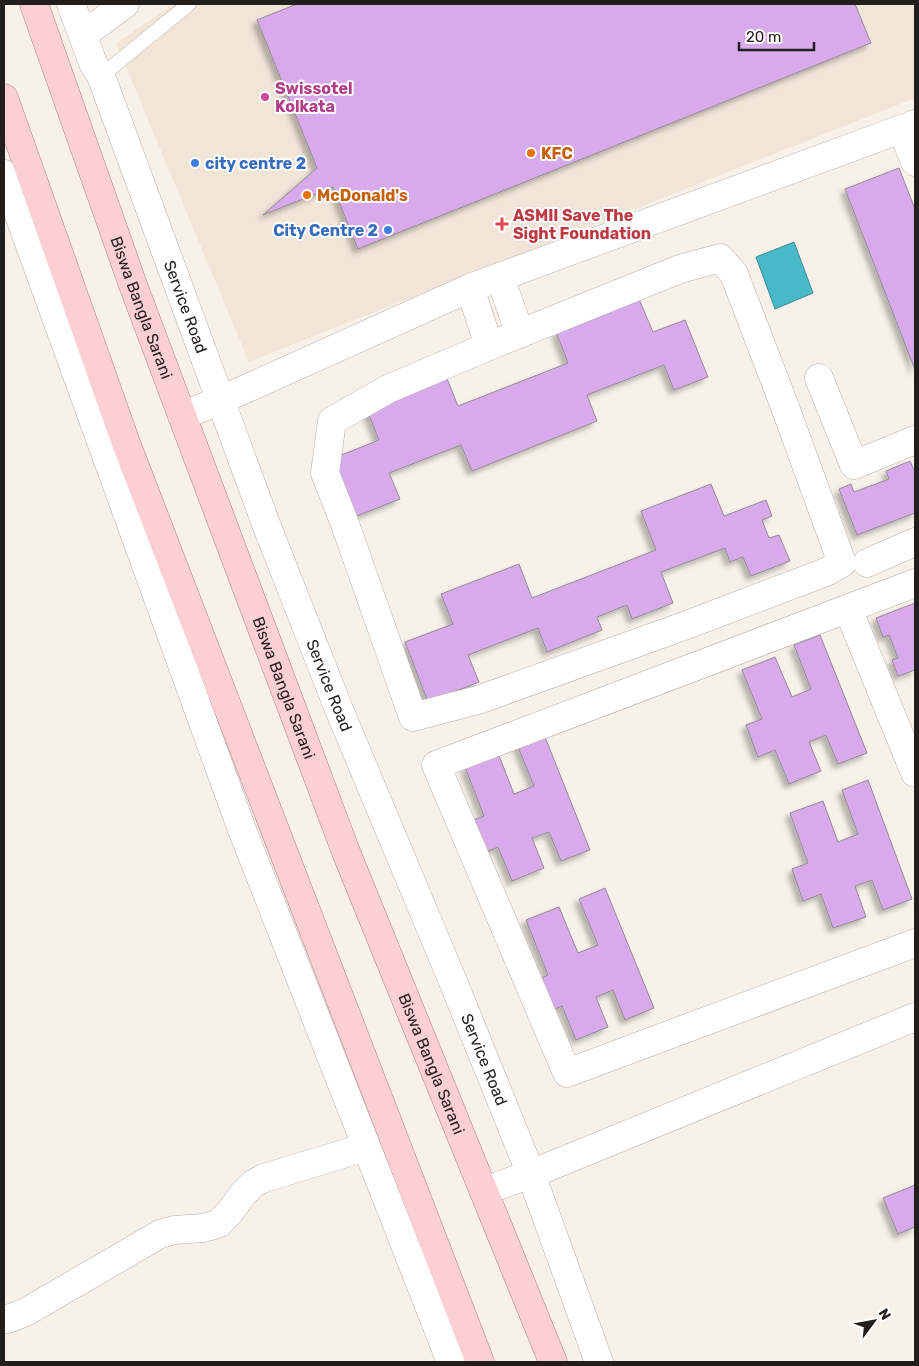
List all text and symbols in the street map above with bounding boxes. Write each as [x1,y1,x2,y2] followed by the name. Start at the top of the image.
[739,20,814,52] scale bar
[746,28,781,46] text: 20 m
[275,79,353,116] place label: Swissotel Kolkata
[259,91,271,103] marker: Swissotel Kolkata
[541,144,573,163] place label: KFC
[525,147,537,159] marker: KFC
[205,154,306,173] place label: city centre 2
[189,157,201,169] marker: city centre 2
[317,186,408,205] place label: McDonald's
[301,189,313,201] marker: McDonald's
[513,206,651,243] place label: ASMII Save The Sight Foundation
[495,217,509,231] marker: ASMII Save The Sight Foundation
[273,221,378,240] place label: City Centre 2
[382,224,394,236] marker: City Centre 2
[107,234,177,381] street label: Biswa Bangla Sarani
[160,258,212,356] street label: Service Road
[249,614,320,761] street label: Biswa Bangla Sarani
[303,636,357,734] street label: Service Road
[395,990,469,1137] street label: Biswa Bangla Sarani
[457,1011,512,1108] street label: Service Road
[849,1296,899,1346] north arrow
[875,1306,894,1323] text: N

